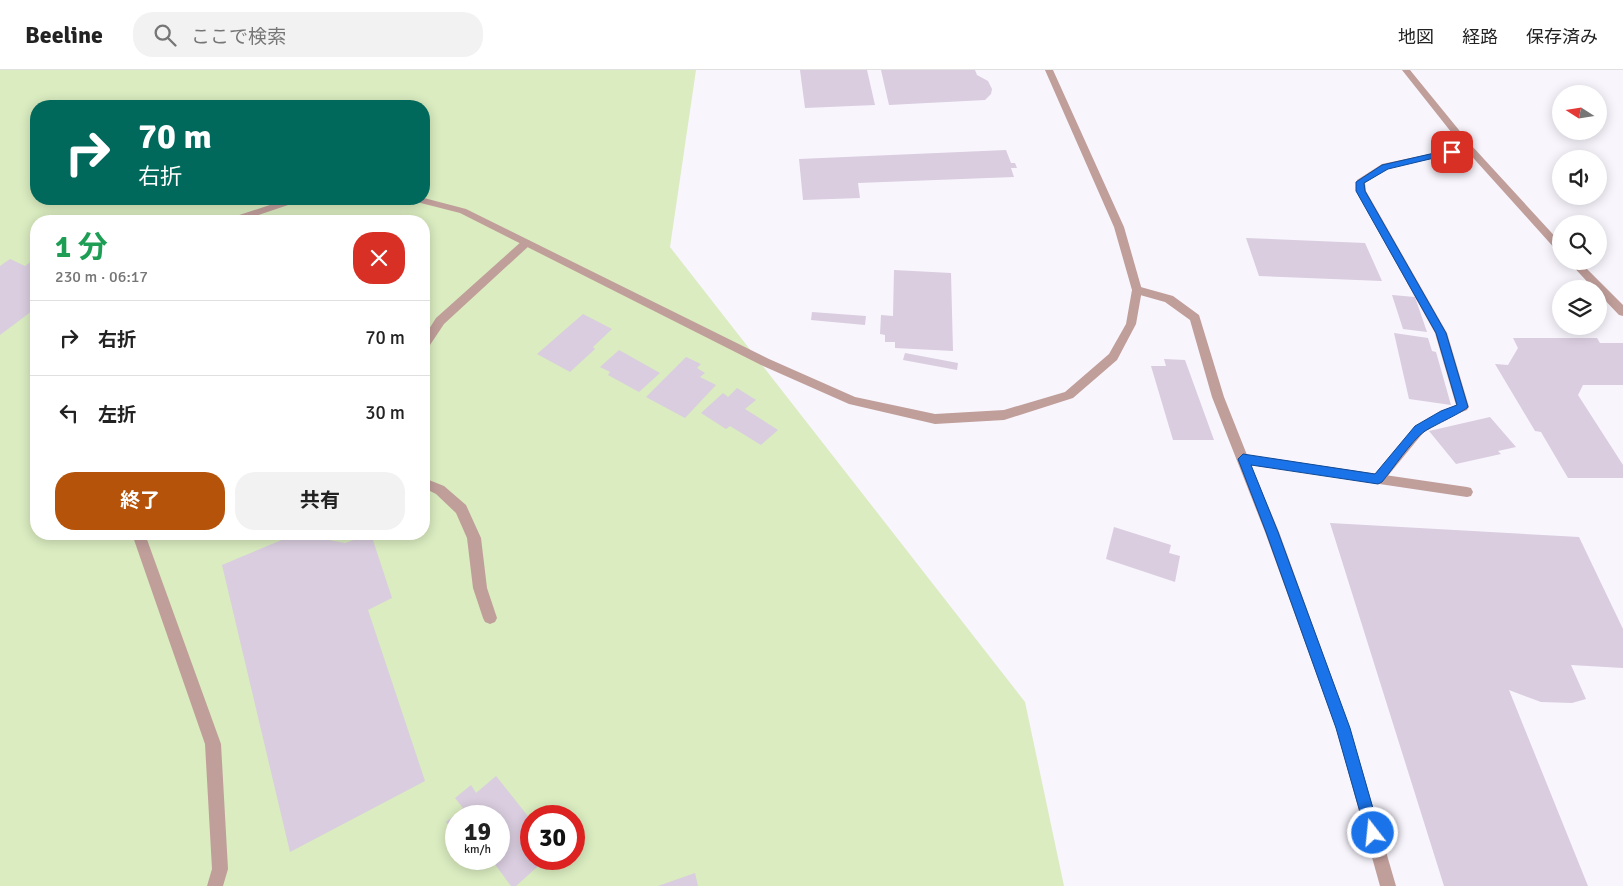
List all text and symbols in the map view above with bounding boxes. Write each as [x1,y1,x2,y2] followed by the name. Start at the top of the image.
[133,12,483,57] search box
[25,20,103,50] text: Beeline
[151,21,179,49] icon: search
[191,25,286,49] text: ここで検索
[1398,26,1434,48] text: 地図
[1462,26,1498,48] text: 経路
[1526,26,1598,48] text: 保存済み
[1552,85,1608,140] north arrow
[1552,85,1607,335] map controls
[138,115,212,158] text: 70 m
[55,120,120,185] icon: right
[1431,131,1473,173] pin
[1438,138,1466,166] icon: arrive
[1552,150,1607,205] button: sound
[138,163,182,190] text: 右折
[1552,215,1607,270] button: search
[55,229,108,266] text: 1 分
[353,232,405,284] button: close
[55,267,148,287] text: 230 m · 06:17
[1552,280,1607,335] button: layers
[55,324,83,352] icon: right
[365,326,405,350] text: 70 m
[98,328,136,352] text: 右折
[55,399,83,427] icon: left
[365,401,405,425] text: 30 m
[98,403,136,427] text: 左折
[55,472,225,530] button: 終了
[235,472,405,530] button: 共有
[520,805,585,870] speed limit sign: 30
[1346,806,1398,858] position arrow
[464,816,491,847] text: 19
[464,842,491,857] text: km/h

